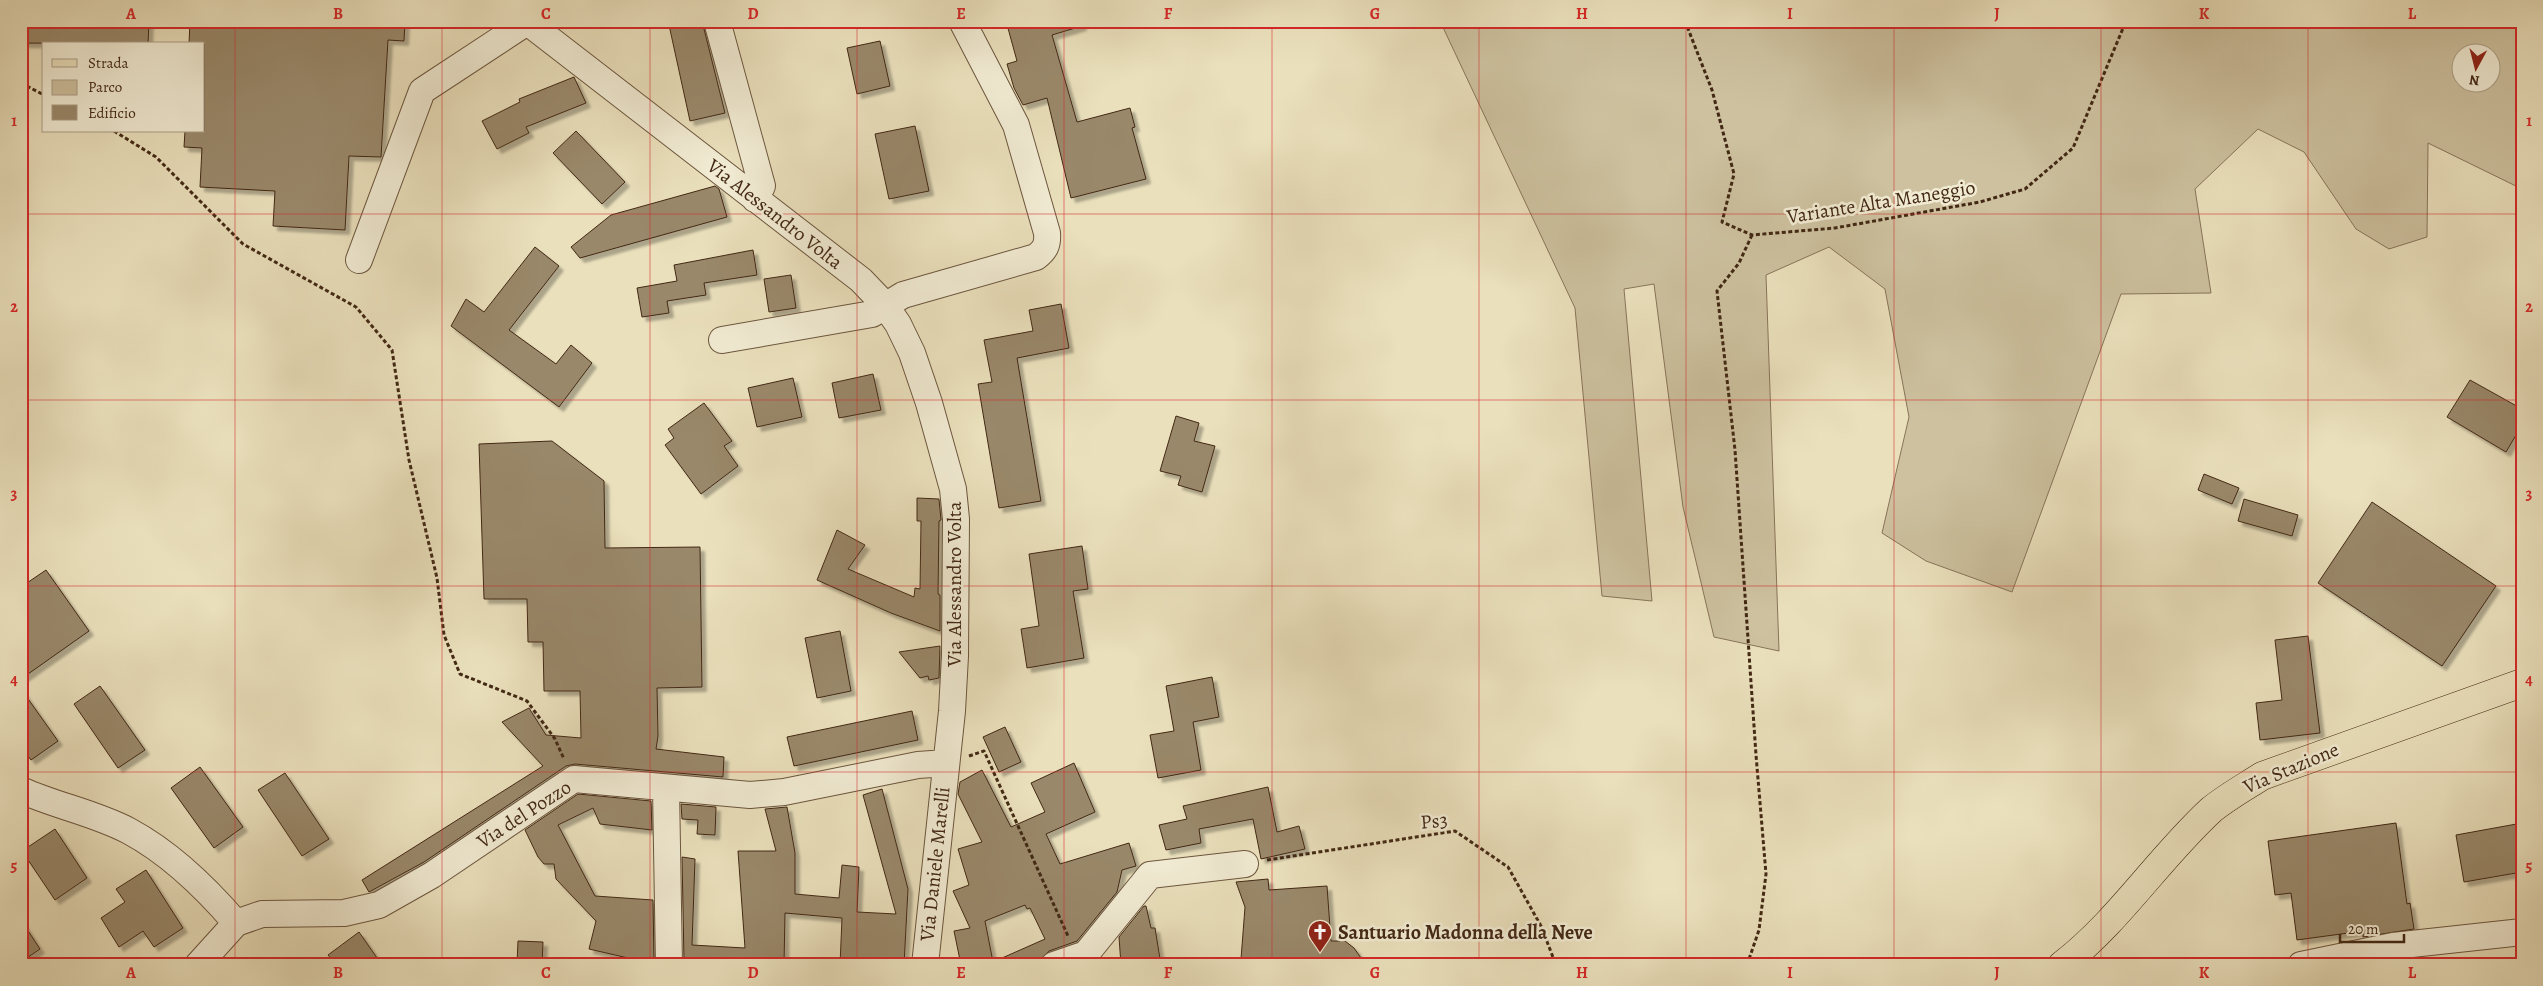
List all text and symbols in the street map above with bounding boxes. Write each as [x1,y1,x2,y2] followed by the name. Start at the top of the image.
[125,3,137,25] text: A
[333,3,343,25] text: B
[541,3,551,25] text: C
[747,3,759,25] text: D
[956,3,966,25] text: E
[1164,3,1173,25] text: F
[1370,3,1380,25] text: G
[1576,3,1588,25] text: H
[1787,3,1793,25] text: I
[1994,3,2000,25] text: J
[2199,3,2210,25] text: K
[2408,3,2417,25] text: L
[42,42,205,132] legend
[2450,42,2500,92] north arrow
[88,53,129,73] text: Strada
[2468,70,2481,90] text: N
[88,77,122,97] text: Parco
[88,103,136,123] text: Edificio
[11,110,17,132] text: 1
[2526,110,2532,132] text: 1
[701,152,849,276] street label: Via Alessandro Volta
[1784,174,1977,230] street label: Variante Alta Maneggio
[10,296,18,318] text: 2
[2525,296,2533,318] text: 2
[11,483,18,505] text: 3
[2526,483,2533,505] text: 3
[941,501,968,668] street label: Via Alessandro Volta
[10,669,18,691] text: 4
[2525,669,2533,691] text: 4
[2238,736,2343,801] street label: Via Stazione
[471,773,576,855] street label: Via del Pozzo
[913,786,957,943] street label: Via Daniele Marelli
[1419,806,1449,836] street label: Ps3
[11,855,18,877] text: 5
[2526,855,2533,877] text: 5
[2340,911,2404,943] scale bar
[1307,919,1333,953] church icon: Santuario Madonna della Neve
[1338,919,1593,946] place label: Santuario Madonna della Neve
[2348,919,2379,939] text: 20 m
[125,962,137,984] text: A
[333,962,343,984] text: B
[541,962,551,984] text: C
[747,962,759,984] text: D
[956,962,966,984] text: E
[1164,962,1173,984] text: F
[1370,962,1380,984] text: G
[1576,962,1588,984] text: H
[1787,962,1793,984] text: I
[1994,962,2000,984] text: J
[2199,962,2210,984] text: K
[2408,962,2417,984] text: L

